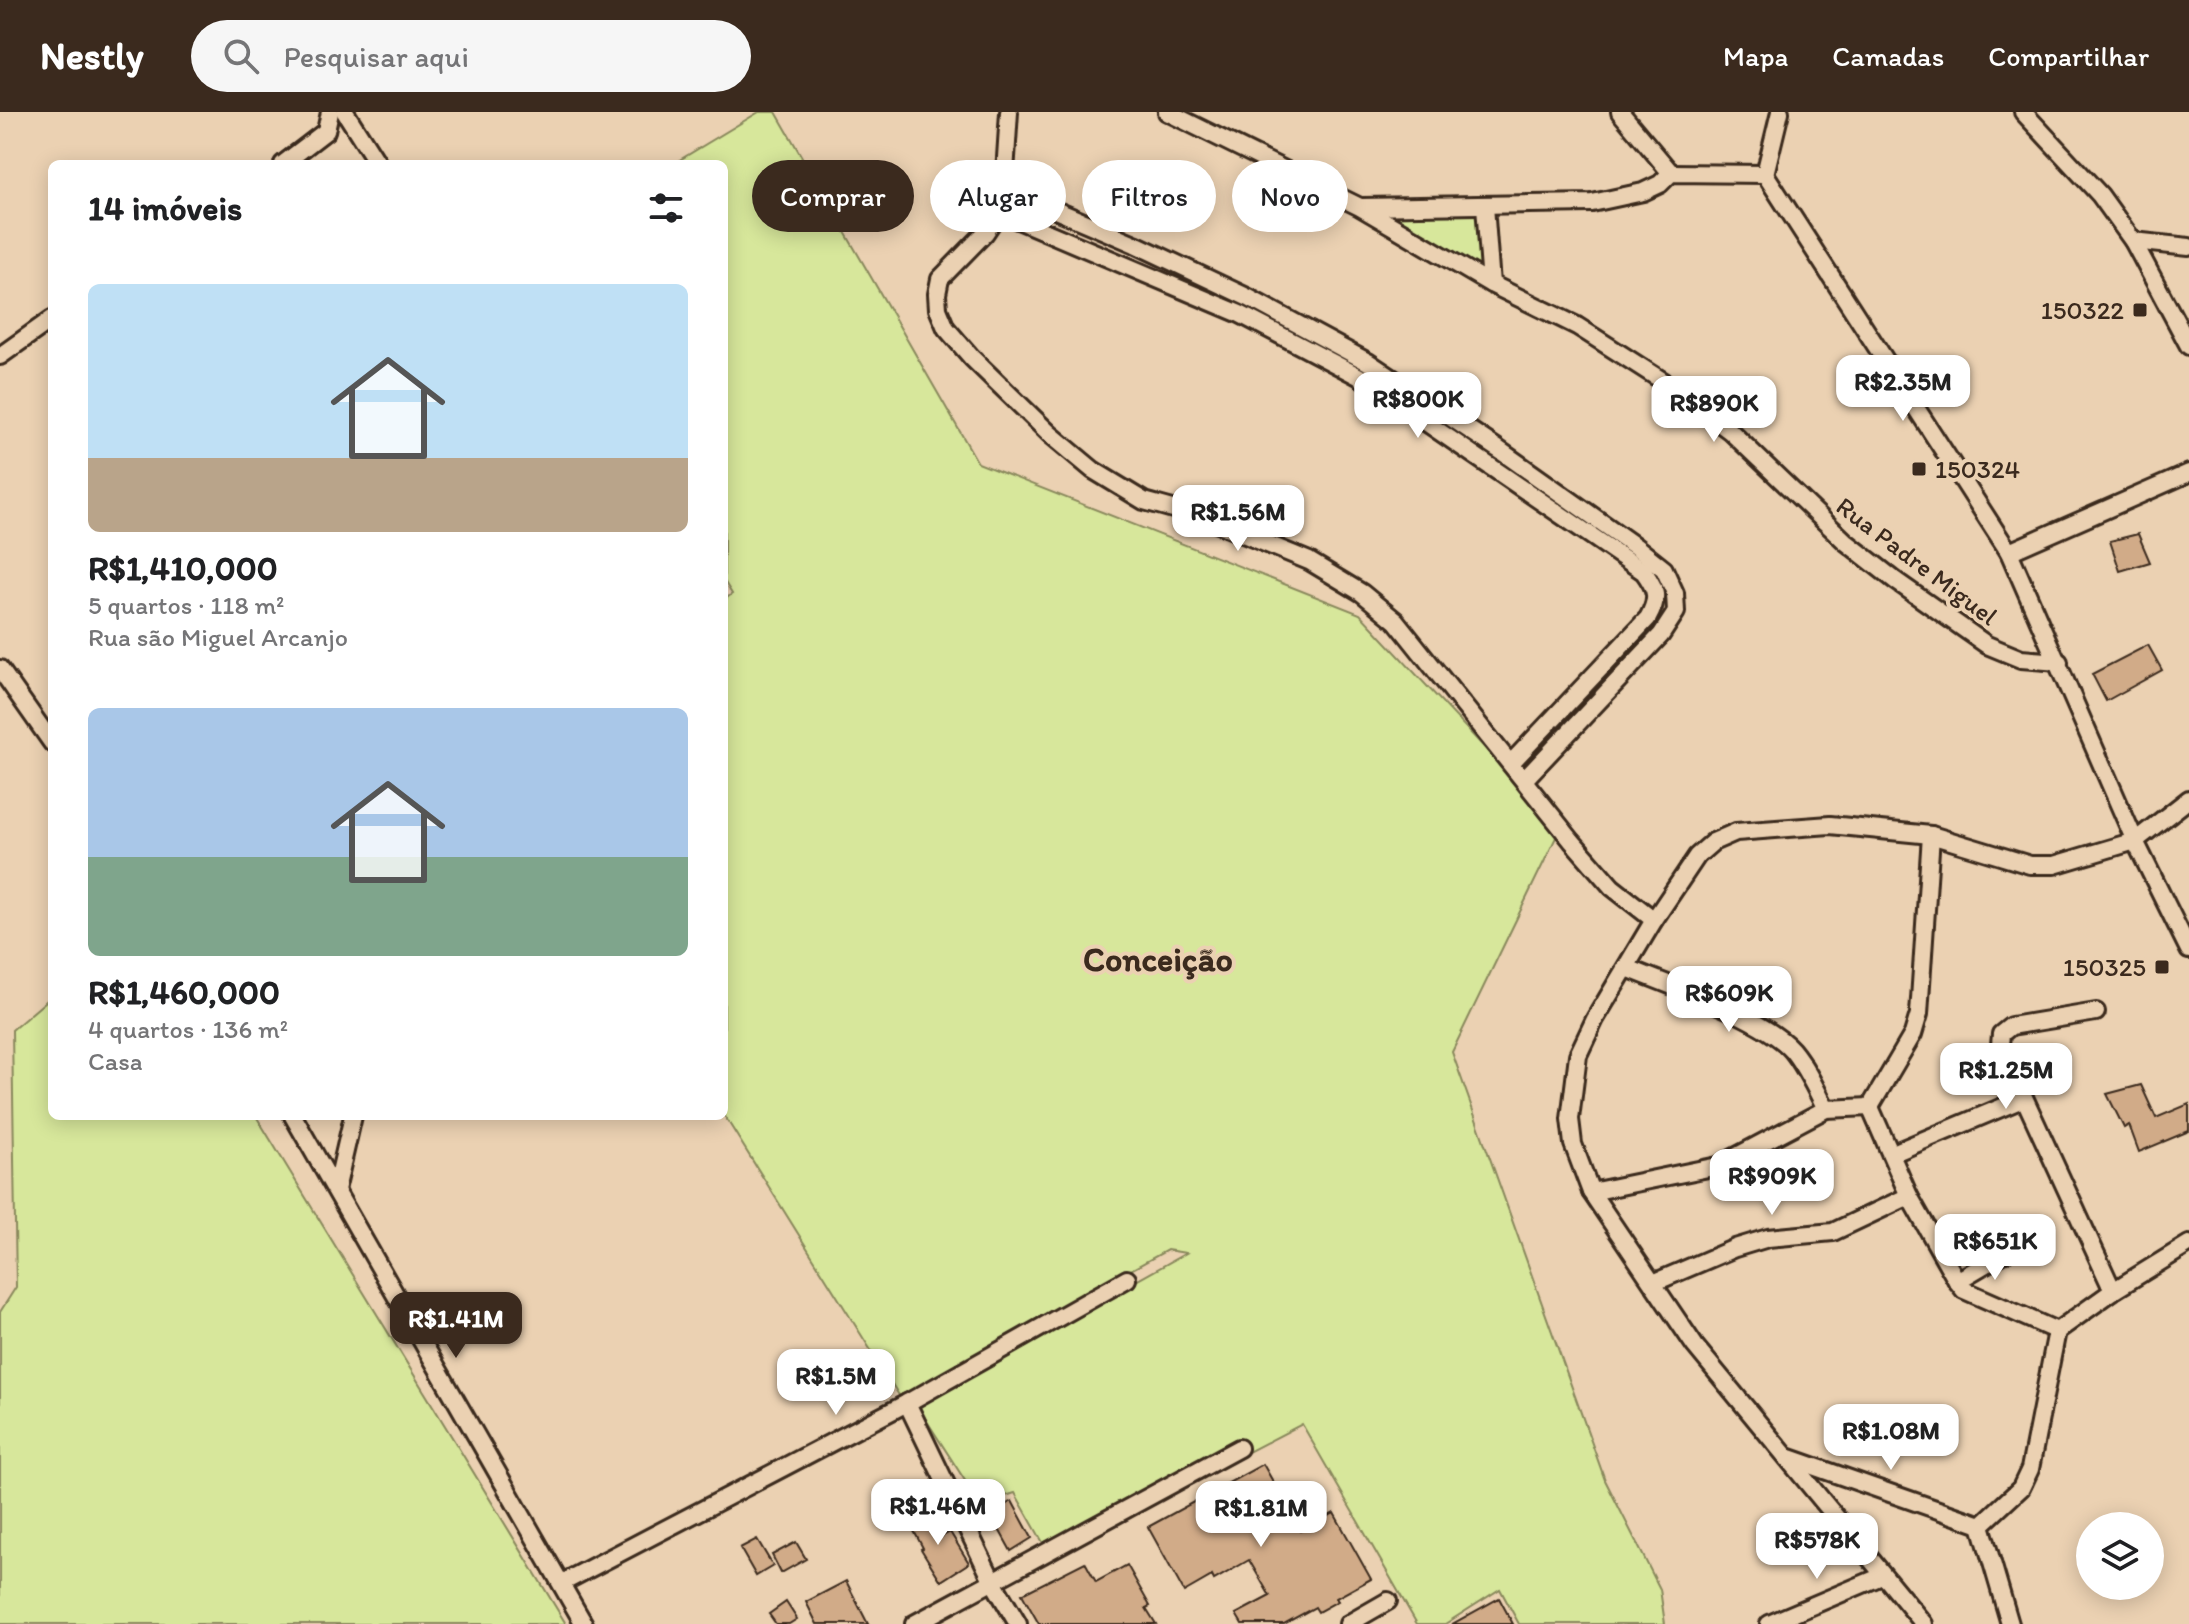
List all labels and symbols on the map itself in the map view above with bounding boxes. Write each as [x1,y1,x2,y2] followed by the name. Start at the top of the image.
[2041,294,2124,326] place label: 150322
[2131,301,2149,319] marker: 150322
[1829,355,1977,423] pin: R$2.35M
[1353,372,1483,440] pin: R$800K
[1649,376,1779,444] pin: R$890K
[1935,453,2021,485] place label: 150324
[1910,460,1928,478] marker: 150324
[1164,485,1312,553] pin: R$1.56M
[1830,490,2004,632] street label: Rua Padre Miguel
[1083,939,1233,980] district label: Conceição
[2063,951,2146,983] place label: 150325
[2153,958,2171,976] marker: 150325
[1664,966,1794,1034] pin: R$609K
[1932,1043,2080,1111] pin: R$1.25M
[1707,1149,1837,1217] pin: R$909K
[1930,1214,2060,1282] pin: R$651K
[382,1292,530,1360] pin: R$1.41M
[771,1349,901,1417] pin: R$1.5M
[1817,1404,1965,1472] pin: R$1.08M
[864,1479,1012,1547] pin: R$1.46M
[1187,1481,1335,1549] pin: R$1.81M
[1752,1513,1882,1581] pin: R$578K

